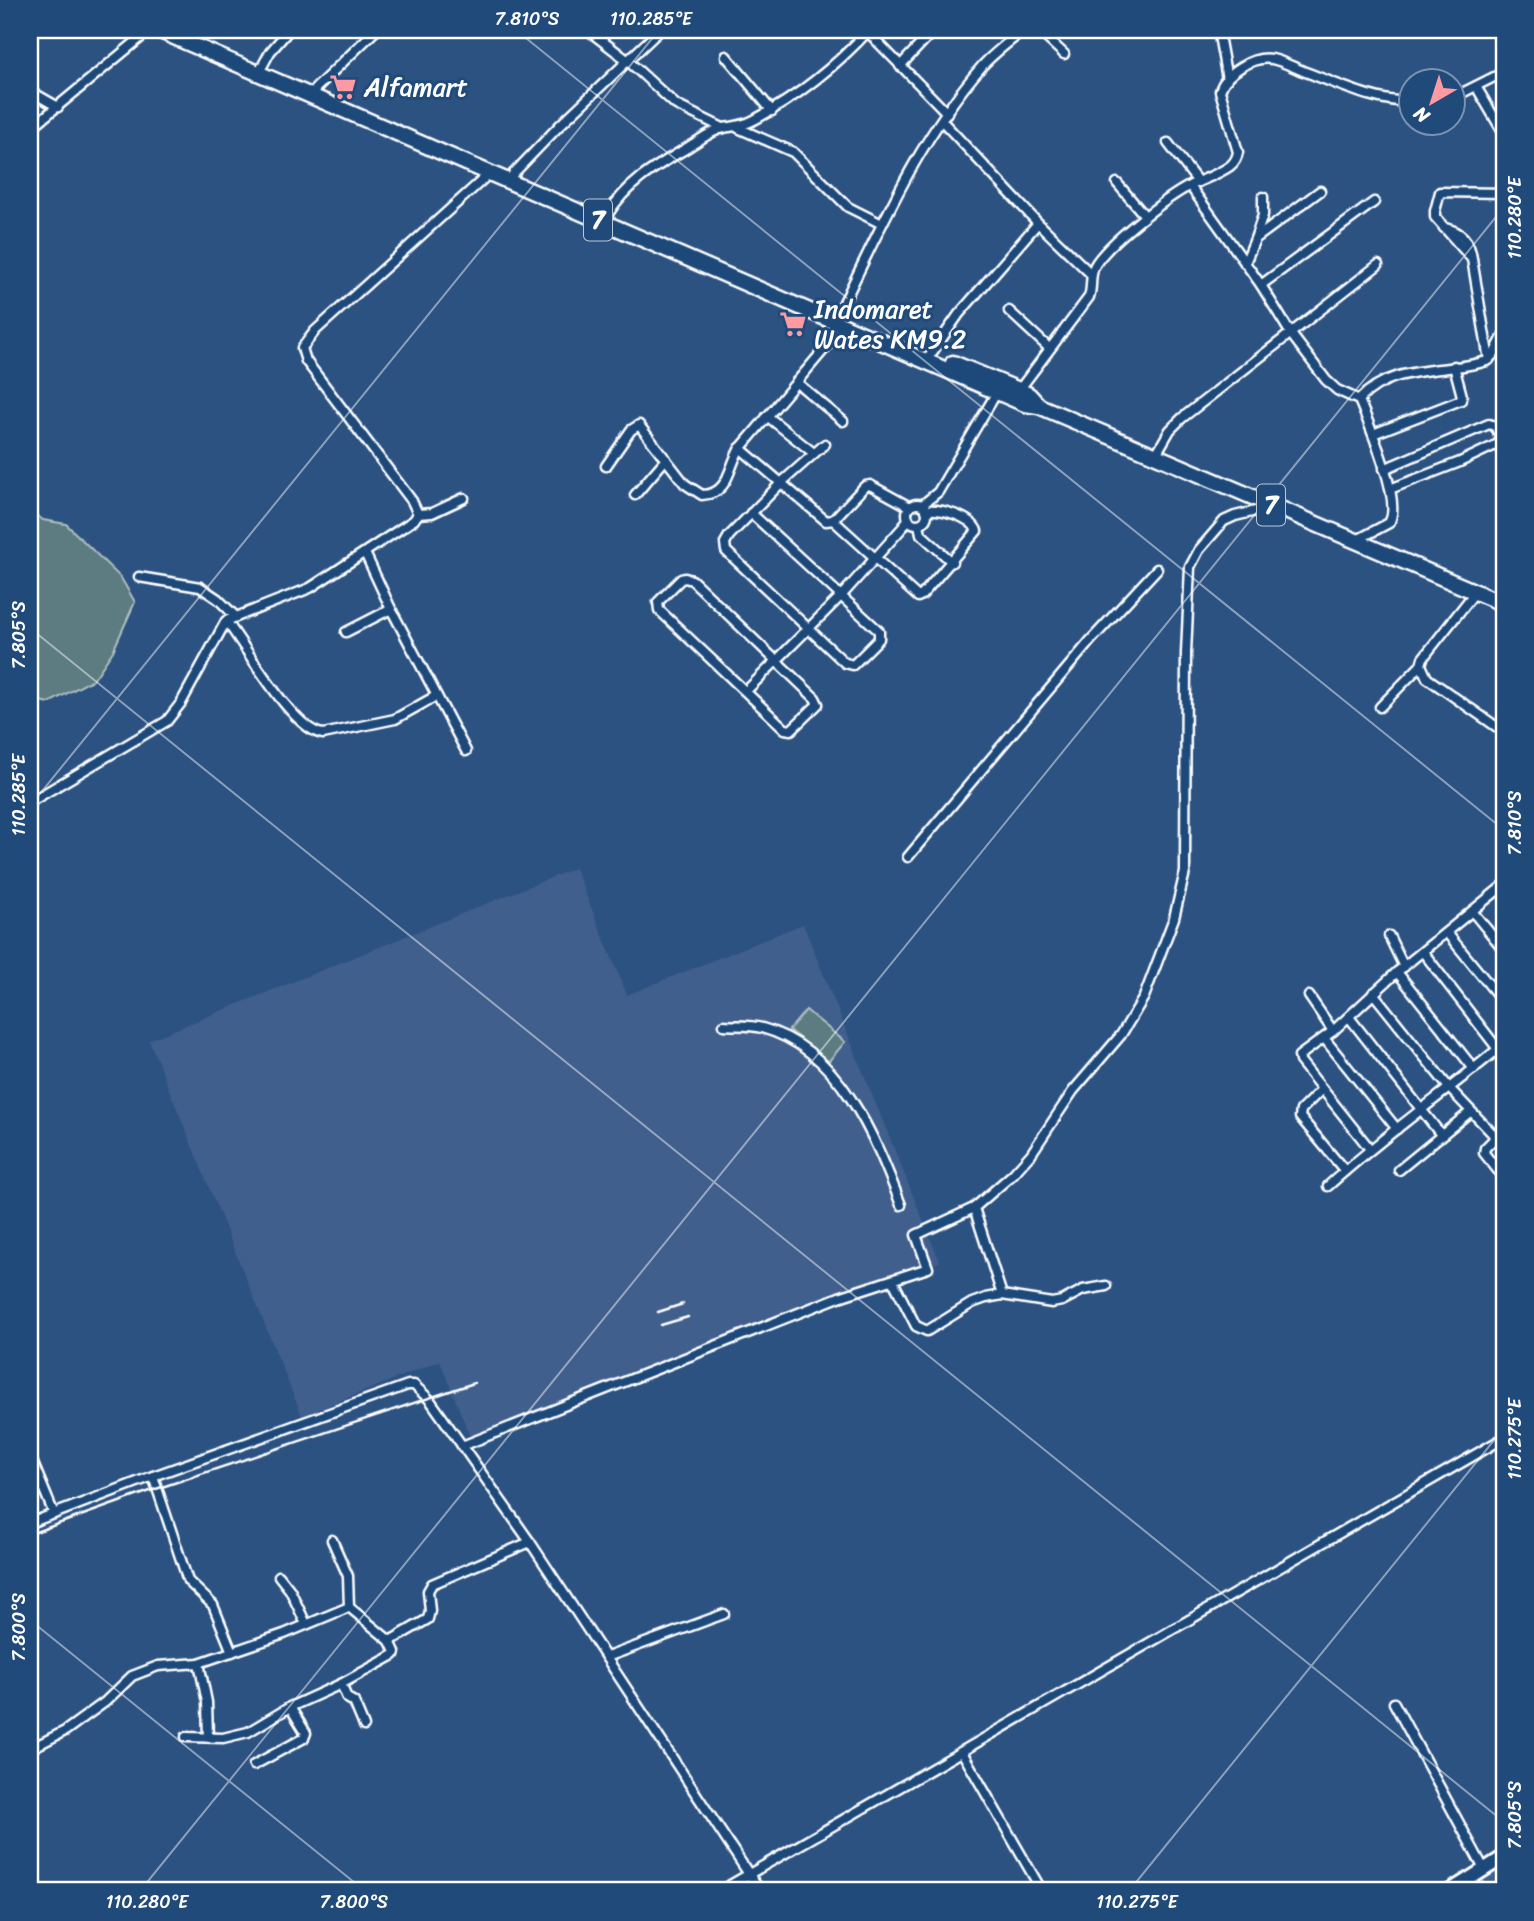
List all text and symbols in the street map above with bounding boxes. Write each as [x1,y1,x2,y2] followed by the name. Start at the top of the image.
[495,3,559,35] text: 7.810°S
[610,3,693,35] text: 110.285°E
[363,64,468,110] place label: Alfamart
[1398,66,1468,136] north arrow
[328,72,358,102] supermarket icon: Alfamart
[1405,97,1438,132] text: N
[1499,176,1531,259] text: 110.280°E
[584,200,612,240] road number: 7
[813,286,966,362] place label: Indomaret Wates KM9.2
[778,309,808,339] supermarket icon: Indomaret Wates KM9.2
[1257,484,1285,526] road number: 7
[3,601,35,669] text: 7.805°S
[3,753,35,836] text: 110.285°E
[1499,791,1531,855] text: 7.810°S
[1499,1397,1531,1480] text: 110.275°E
[3,1593,35,1661] text: 7.800°S
[1499,1781,1531,1849] text: 7.805°S
[106,1886,189,1918] text: 110.280°E
[320,1886,388,1918] text: 7.800°S
[1096,1886,1179,1918] text: 110.275°E

